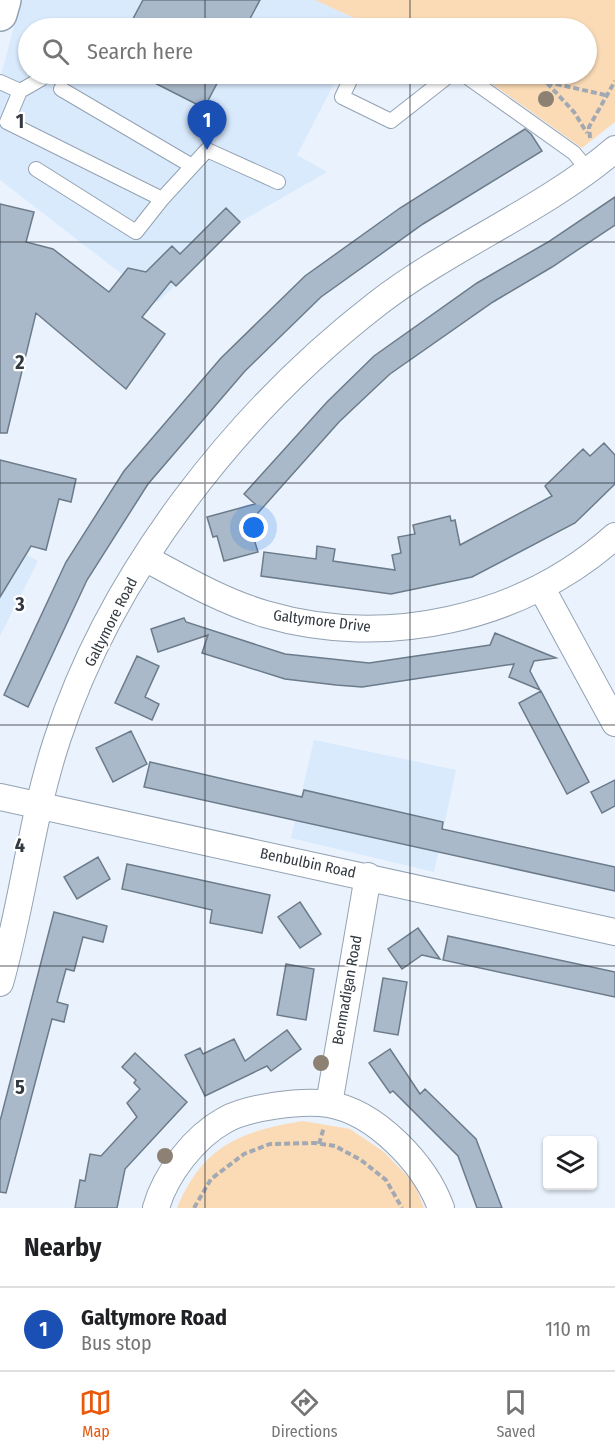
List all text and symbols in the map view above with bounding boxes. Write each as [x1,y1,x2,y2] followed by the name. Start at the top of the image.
[18,18,597,84] search box
[39,35,72,68] icon: search
[87,38,193,65] text: Search here
[188,100,226,150] pin: 1
[16,109,24,133] text: 1
[14,350,25,374] text: 2
[239,513,268,542] your location
[81,574,141,670] street label: Galtymore Road
[14,592,25,616] text: 3
[272,606,372,636] street label: Galtymore Drive
[15,833,25,857] text: 4
[258,844,358,882] street label: Benbulbin Road
[329,934,365,1046] street label: Benmadigan Road
[15,1075,25,1099] text: 5
[543,1136,597,1190] map controls
[543,1136,597,1190] button: layers
[24,1232,101,1263] text: Nearby
[81,1304,227,1331] text: Galtymore Road
[39,1317,48,1341] text: 1
[545,1317,591,1341] text: 110 m
[81,1331,152,1355] text: Bus stop
[79,1386,112,1441] tab: Map
[271,1386,338,1441] tab: Directions
[496,1386,536,1441] tab: Saved

